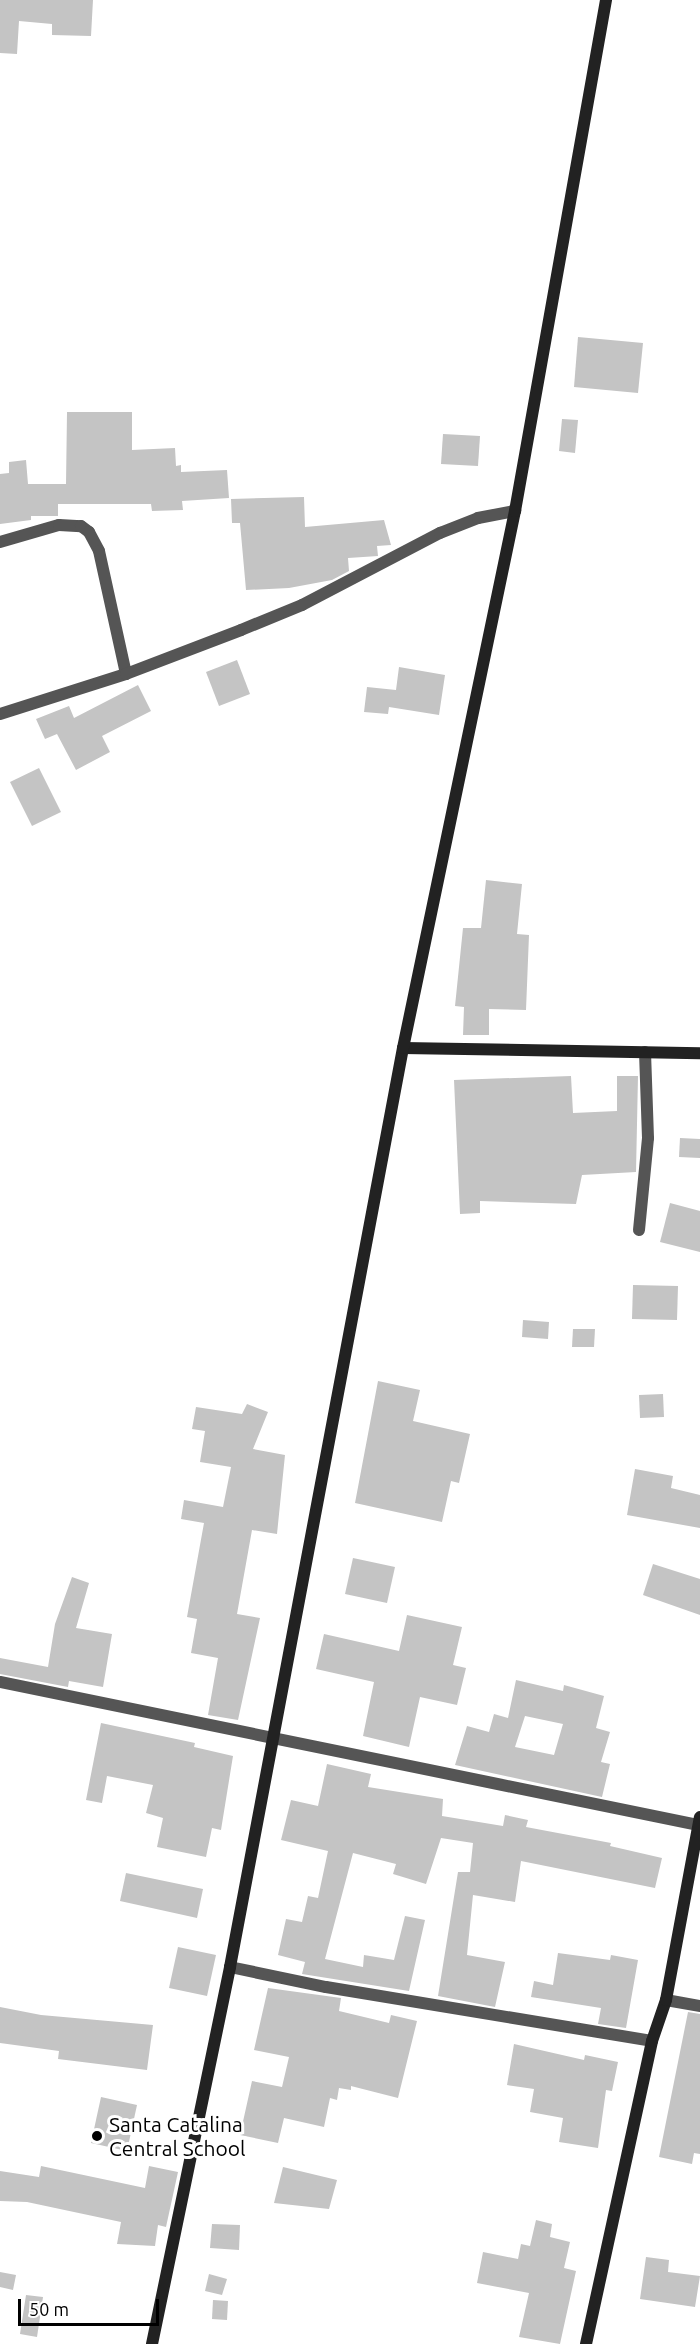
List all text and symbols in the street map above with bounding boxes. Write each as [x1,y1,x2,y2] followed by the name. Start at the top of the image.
[109,2111,246,2161] place label: Santa Catalina Central School
[90,2129,104,2143] marker: Santa Catalina Central School
[21,2287,162,2325] scale bar
[29,2299,69,2319] text: 50 m

